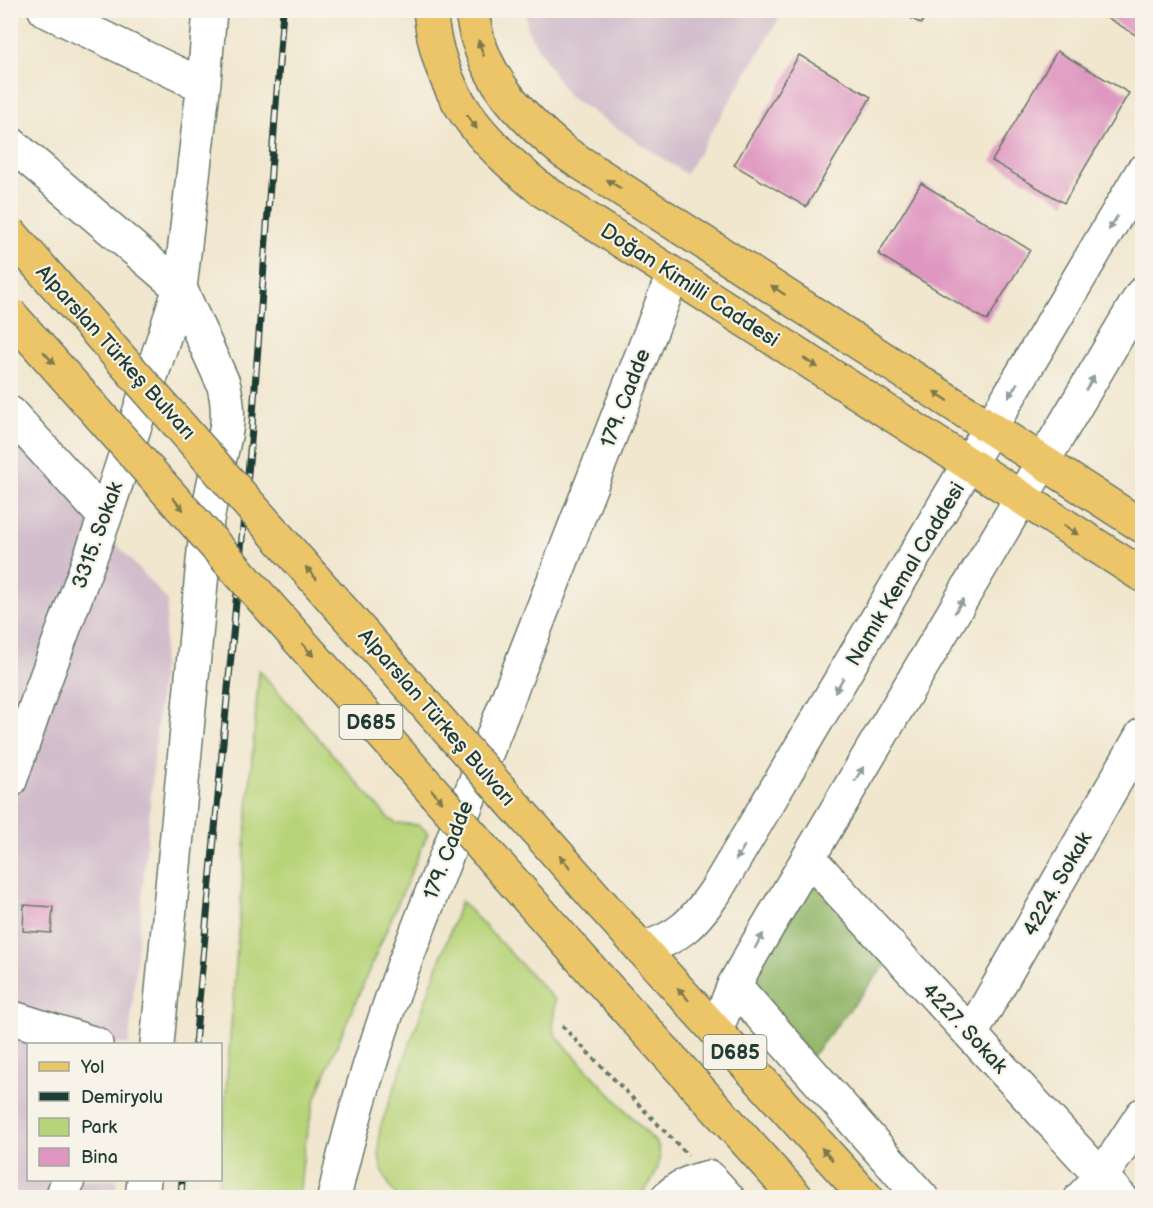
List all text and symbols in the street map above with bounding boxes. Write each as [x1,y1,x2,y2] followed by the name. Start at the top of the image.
[476,39,485,57] one-way arrow
[466,114,478,130] one-way arrow
[606,179,622,190] one-way arrow
[1108,214,1118,231] one-way arrow
[596,218,784,353] street label: Doğan Kimilli Caddesi
[30,260,201,445] street label: Alparslan Türkeş Bulvarı
[770,284,786,296] one-way arrow
[595,345,656,451] street label: 179. Cadde
[42,350,55,365] one-way arrow
[802,357,818,369] one-way arrow
[1084,375,1095,391] one-way arrow
[1008,382,1019,398] one-way arrow
[933,391,949,402] one-way arrow
[67,478,129,592] street label: 3315. Sokak
[841,478,970,671] street label: Namık Kemal Caddesi
[172,496,185,512] one-way arrow
[1063,524,1079,535] one-way arrow
[305,566,318,581] one-way arrow
[953,598,964,614] one-way arrow
[353,624,520,811] street label: Alparslan Türkeş Bulvarı
[301,642,314,657] one-way arrow
[834,677,845,693] one-way arrow
[340,705,403,739] road number: D685
[854,765,864,782] one-way arrow
[430,788,443,803] one-way arrow
[418,797,479,903] street label: 179. Cadde
[1018,827,1098,941] street label: 4224. Sokak
[735,844,745,861] one-way arrow
[559,855,572,870] one-way arrow
[754,932,764,949] one-way arrow
[917,978,1013,1079] street label: 4227. Sokak
[676,987,690,1001] one-way arrow
[704,1035,766,1069] road number: D685
[27,1043,222,1181] legend
[80,1057,104,1078] text: Yol
[81,1087,163,1108] text: Demiryolu
[81,1117,117,1138] text: Park
[81,1147,118,1168] text: Bina
[821,1147,835,1161] one-way arrow

